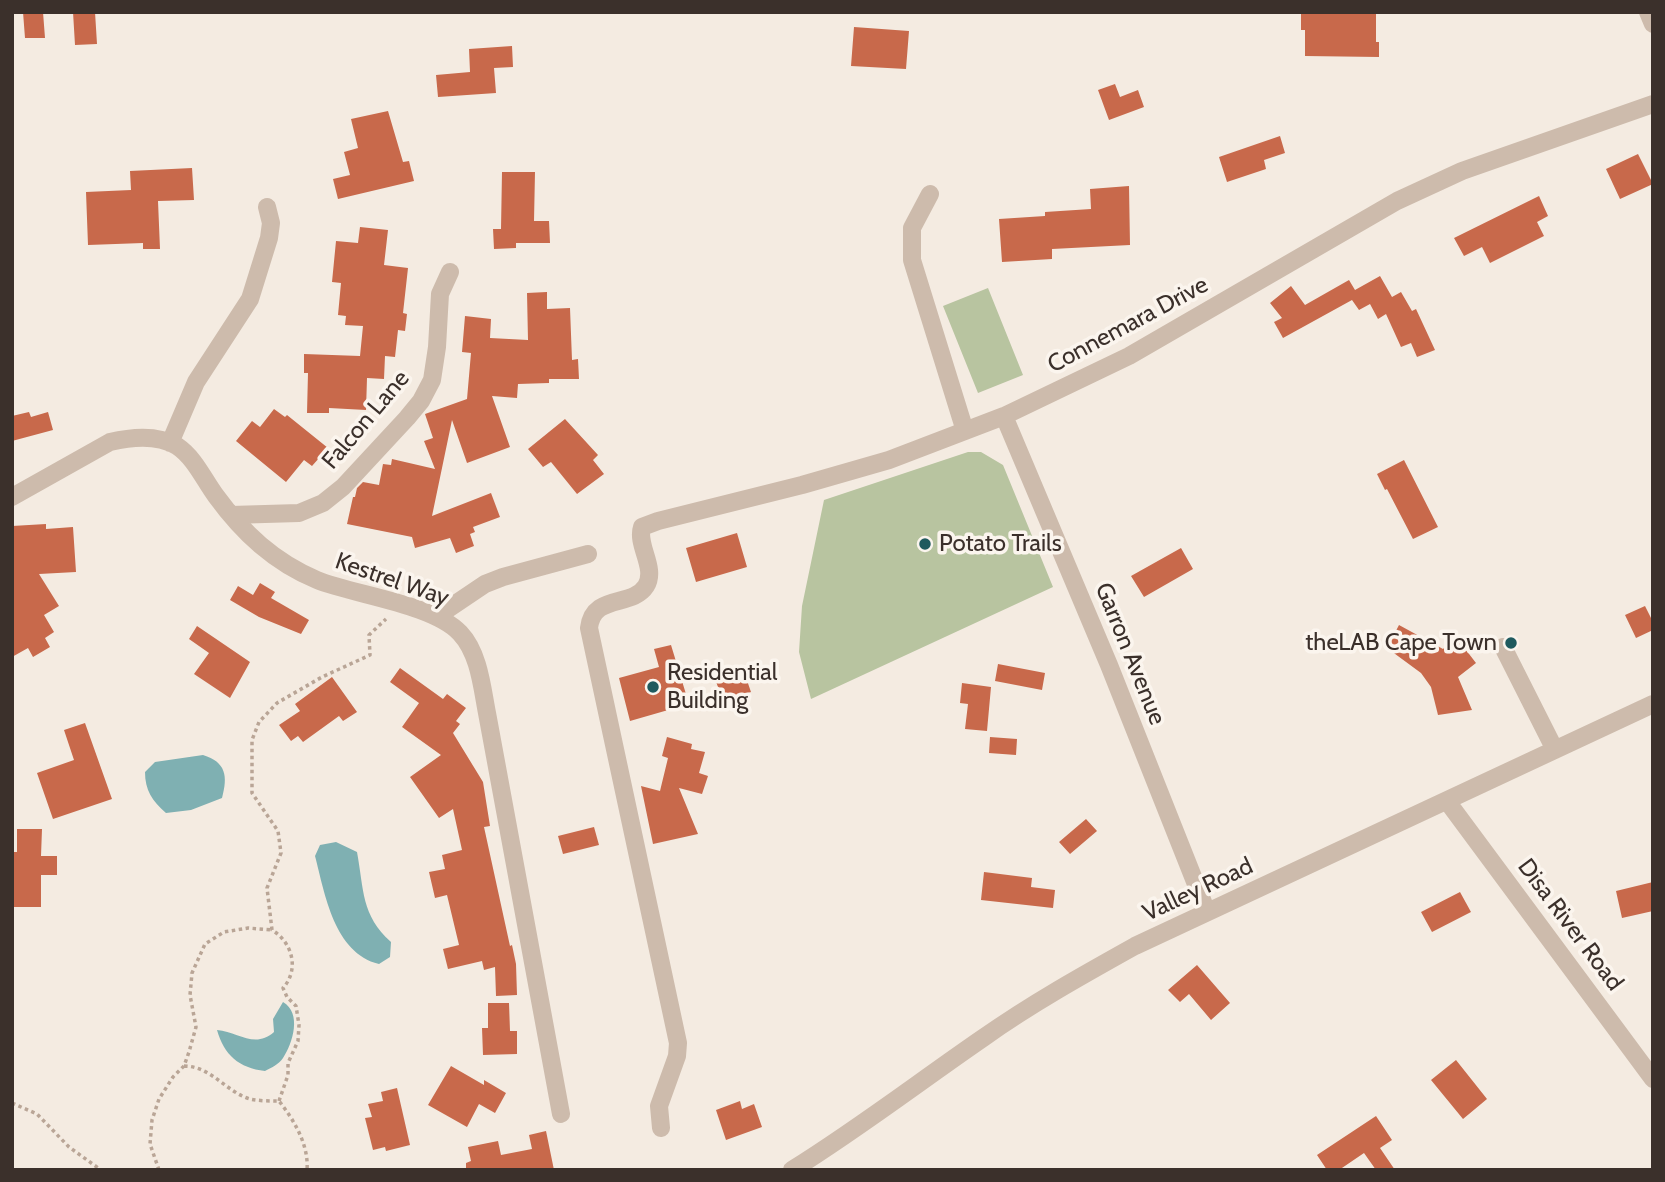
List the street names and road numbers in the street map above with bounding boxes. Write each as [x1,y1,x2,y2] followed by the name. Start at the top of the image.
[1043,271,1213,379] street label: Connemara Drive
[316,365,416,475] street label: Falcon Lane
[331,547,453,613] street label: Kestrel Way
[1088,579,1172,729] street label: Garron Avenue
[1138,852,1258,928] street label: Valley Road
[1511,853,1629,997] street label: Disa River Road

